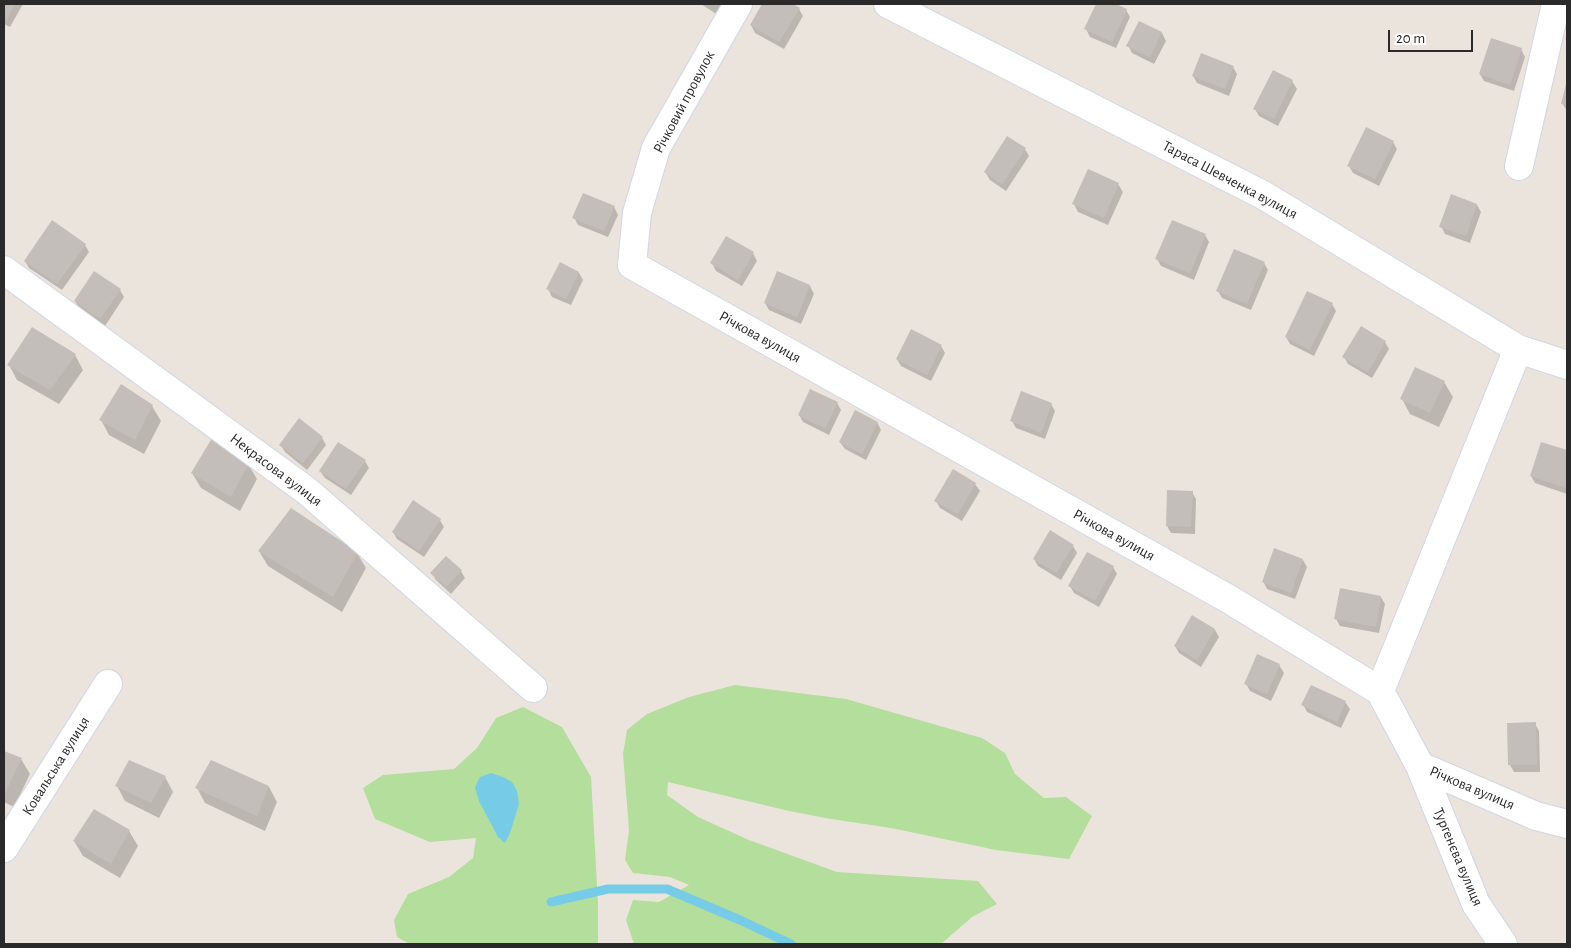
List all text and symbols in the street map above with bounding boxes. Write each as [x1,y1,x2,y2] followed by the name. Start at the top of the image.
[1391,20,1476,52] scale bar
[1396,31,1425,46] text: 20 m
[649,48,719,156] street label: Річковий провулок
[1159,137,1301,223] street label: Тараса Шевченка вулиця
[716,307,804,367] street label: Річкова вулиця
[226,430,326,510] street label: Некрасова вулиця
[1070,505,1158,565] street label: Річкова вулиця
[18,713,94,819] street label: Ковальська вулиця
[1427,762,1517,814] street label: Річкова вулиця
[1429,805,1487,909] street label: Тургенєва вулиця

